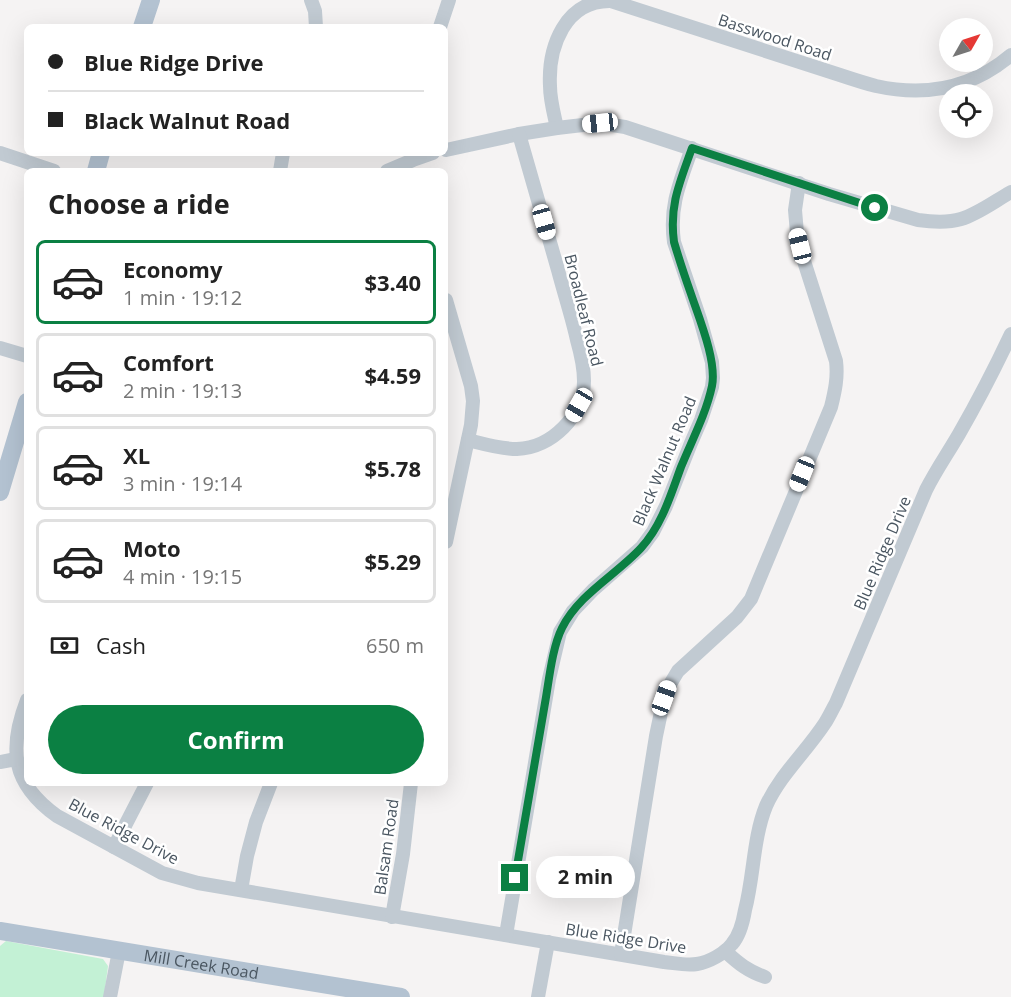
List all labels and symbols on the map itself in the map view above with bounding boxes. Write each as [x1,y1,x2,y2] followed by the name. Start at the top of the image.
[715,8,835,66] street label: Basswood Road
[939,18,993,72] north arrow
[581,112,619,134] car
[861,194,888,221] route start
[530,202,558,242] car
[787,226,813,266] car
[559,252,609,368] street label: Broadleaf Road
[562,385,596,425] car
[627,393,701,529] street label: Black Walnut Road
[787,454,817,494] car
[848,493,916,613] street label: Blue Ridge Drive
[649,678,679,718] car
[65,793,183,869] street label: Blue Ridge Drive
[368,797,404,897] street label: Balsam Road
[536,857,635,899] callout: 2 min
[501,864,528,891] route end
[564,918,688,958] street label: Blue Ridge Drive
[142,944,260,984] street label: Mill Creek Road

